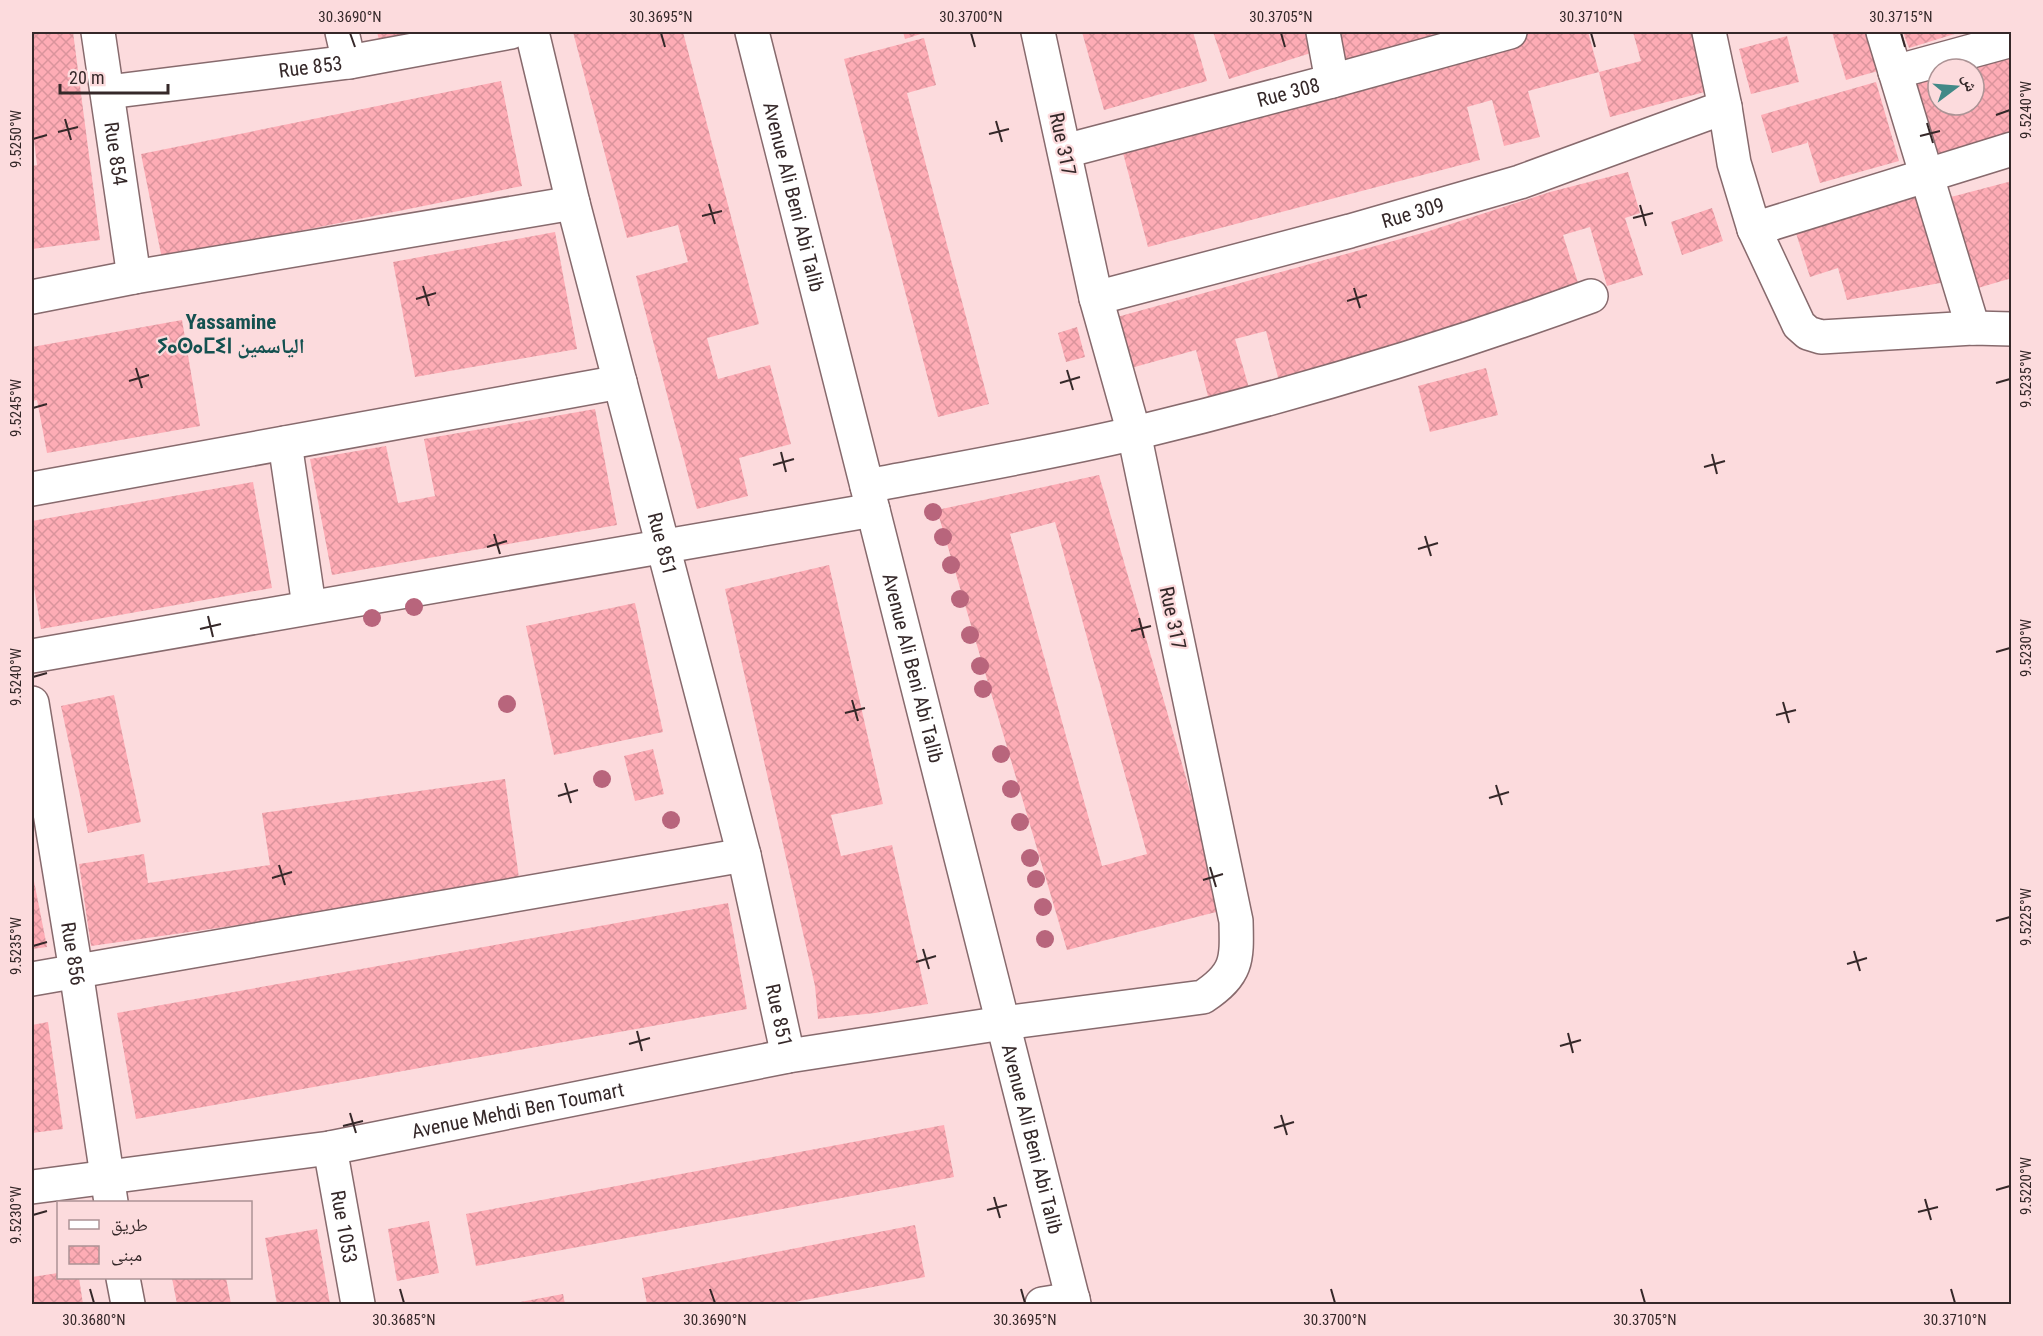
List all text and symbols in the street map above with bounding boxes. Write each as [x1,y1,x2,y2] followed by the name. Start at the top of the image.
[318,8,382,26] text: 30.3690°N
[629,8,693,26] text: 30.3695°N
[939,8,1003,26] text: 30.3700°N
[1249,8,1313,26] text: 30.3705°N
[1559,8,1623,26] text: 30.3710°N
[1869,8,1933,26] text: 30.3715°N
[277,51,344,83] street label: Rue 853
[60,57,168,95] scale bar
[1926,57,1986,117] north arrow
[69,67,104,88] text: 20 m
[1958,72,1981,94] text: ش
[1255,73,1322,112] street label: Rue 308
[2017,80,2035,139] text: 9.5240°W
[758,99,829,294] street label: Avenue Ali Beni Abi Talib
[7,109,25,168] text: 9.5250°W
[1045,110,1081,178] street label: Rue 317
[99,120,132,187] street label: Rue 854
[1379,193,1447,233] street label: Rue 309
[157,310,305,359] district label: Yassamine ⵢⴰⵙⴰⵎⵉⵏ الياسمين
[2017,349,2035,408] text: 9.5235°W
[7,378,25,437] text: 9.5245°W
[643,510,682,578] street label: Rue 851
[877,571,949,765] street label: Avenue Ali Beni Abi Talib
[1155,584,1191,652] street label: Rue 317
[2017,618,2035,677] text: 9.5230°W
[7,647,25,706] text: 9.5240°W
[2017,887,2035,946] text: 9.5225°W
[7,916,25,975] text: 9.5235°W
[56,920,90,987] street label: Rue 856
[761,982,798,1049] street label: Rue 851
[997,1042,1068,1236] street label: Avenue Ali Beni Abi Talib
[409,1077,626,1143] street label: Avenue Mehdi Ben Toumart
[2017,1156,2035,1215] text: 9.5220°W
[7,1185,25,1244] text: 9.5230°W
[326,1188,362,1265] street label: Rue 1053
[57,1201,252,1279] legend
[111,1214,148,1236] text: طريق
[111,1244,142,1266] text: مبنى
[62,1311,126,1329] text: 30.3680°N
[372,1311,436,1329] text: 30.3685°N
[683,1311,747,1329] text: 30.3690°N
[993,1311,1057,1329] text: 30.3695°N
[1303,1311,1367,1329] text: 30.3700°N
[1613,1311,1677,1329] text: 30.3705°N
[1923,1311,1987,1329] text: 30.3710°N

